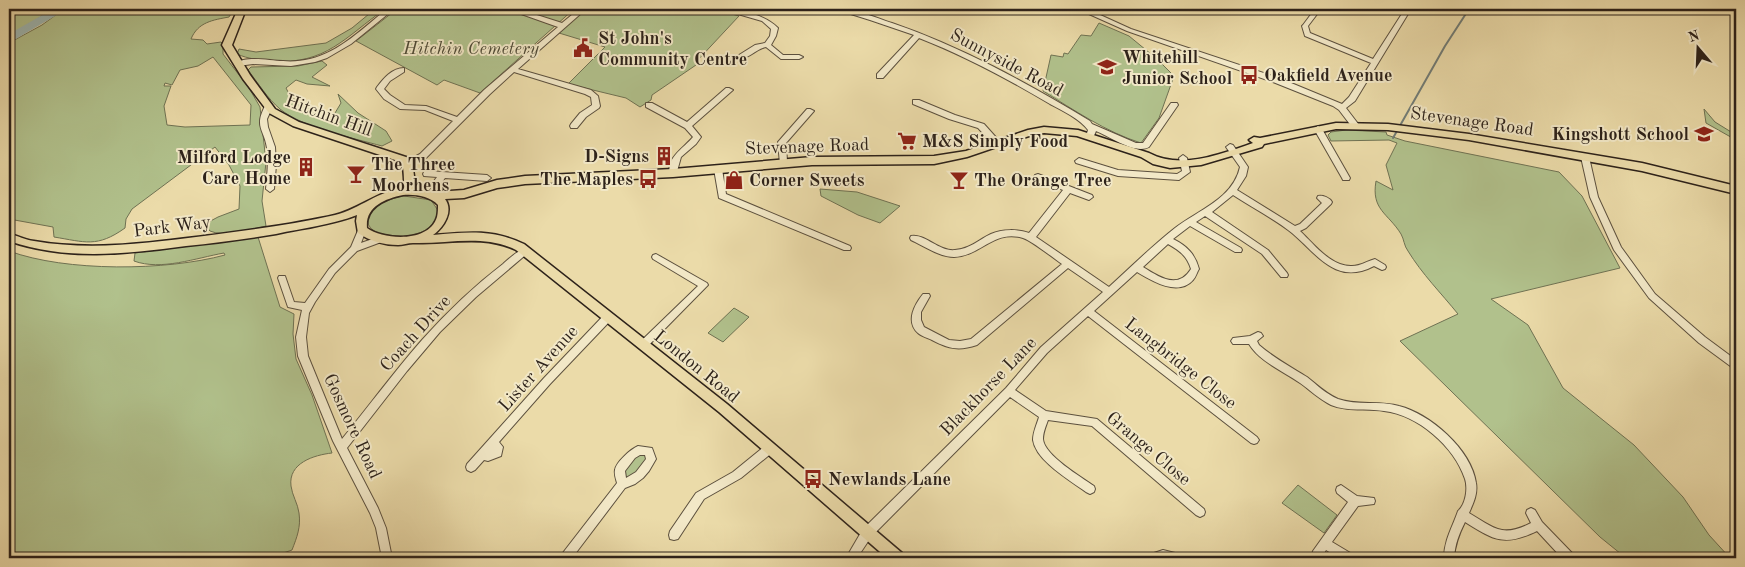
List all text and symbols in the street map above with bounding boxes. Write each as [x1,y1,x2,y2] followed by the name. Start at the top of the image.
[1672,22,1722,72] north arrow
[947,26,1066,100] street label: Sunnyside Road
[1687,28,1702,45] text: N
[598,30,747,69] place label: St John's Community Centre
[572,37,594,59] public building icon: St John's Community Centre
[402,40,540,58] park label: Hitchin Cemetery
[1122,49,1233,88] place label: Whitehill Junior School
[1096,56,1118,78] school or university icon: Whitehill Junior School
[1238,64,1260,86] bus stop icon: Oakfield Avenue
[1264,67,1392,85] place label: Oakfield Avenue
[283,92,375,140] street label: Hitchin Hill
[1409,104,1535,140] street label: Stevenage Road
[1693,123,1715,145] school or university icon: Kingshott School
[1551,126,1689,144] place label: Kingshott School
[896,130,918,152] supermarket icon: M&S Simply Food
[922,133,1068,151] place label: M&S Simply Food
[745,136,870,158] street label: Stevenage Road
[653,145,675,167] building icon: D-Signs
[584,148,649,166] place label: D-Signs
[177,149,291,188] place label: Milford Lodge Care Home
[295,156,317,178] building icon: Milford Lodge Care Home
[371,156,455,195] place label: The Three Moorhens
[345,163,367,185] bar icon: The Three Moorhens
[637,168,659,190] bus stop icon: The Maples
[723,169,745,191] shop icon: Corner Sweets
[948,169,970,191] bar icon: The Orange Tree
[540,171,633,189] place label: The Maples
[749,172,865,190] place label: Corner Sweets
[974,172,1111,190] place label: The Orange Tree
[132,213,212,241] street label: Park Way
[377,292,454,375] street label: Coach Drive
[1121,315,1240,413] street label: Langbridge Close
[496,322,582,415] street label: Lister Avenue
[650,327,742,406] street label: London Road
[937,334,1040,440] street label: Blackhorse Lane
[320,371,384,482] street label: Gosmore Road
[1103,408,1194,489] street label: Grange Close
[802,468,824,490] bus stop icon: Newlands Lane
[828,471,951,489] place label: Newlands Lane

